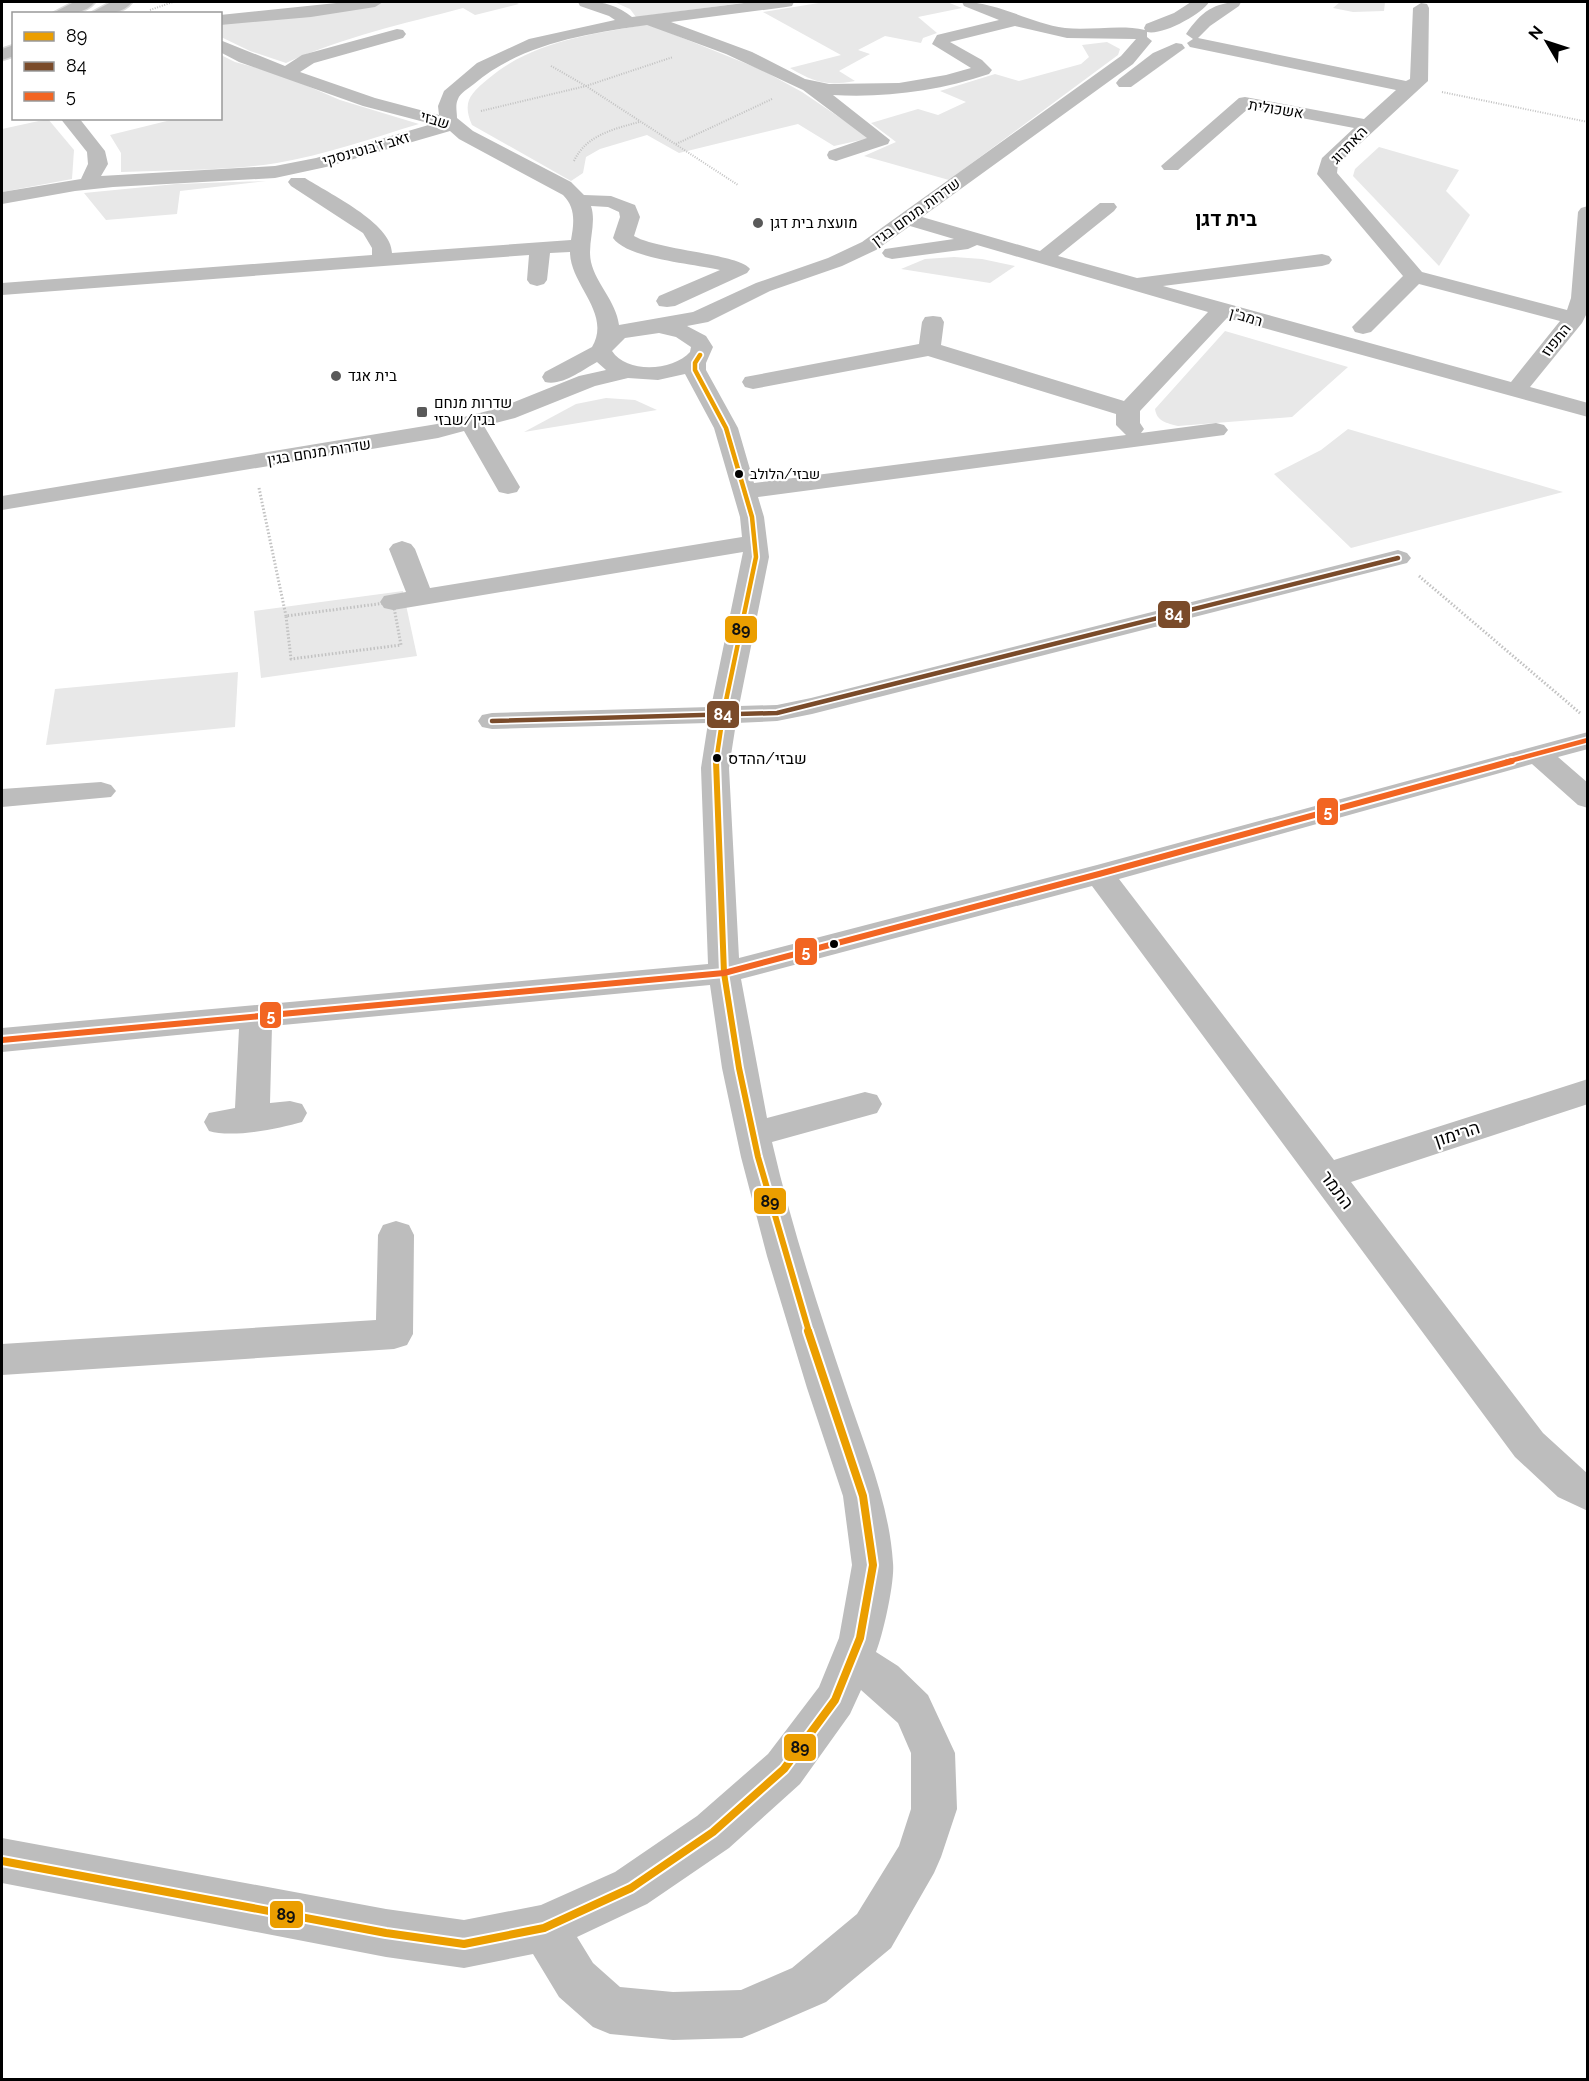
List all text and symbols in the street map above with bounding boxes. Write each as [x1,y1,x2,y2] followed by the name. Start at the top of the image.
[12,12,222,120] legend
[1517,12,1577,72] north arrow
[1525,22,1547,44] text: N
[66,25,87,46] text: 89
[66,55,87,76] text: 84
[66,85,76,106] text: 5
[1247,96,1305,122] street label: אשכולית
[418,107,452,133] street label: שבזי
[1327,122,1371,168] street label: האתרוג
[320,128,412,170] street label: זאב ז'בוטינסקי
[868,174,964,250] street label: שדרות מנחם בגין
[1195,207,1257,231] district label: בית דגן
[770,214,858,232] place label: מועצת בית דגן
[751,216,765,230] marker: מועצת בית דגן
[1227,304,1265,330] street label: רמב"ן
[1537,320,1575,360] street label: התפוז
[348,367,397,385] place label: בית אגד
[329,369,343,383] marker: בית אגד
[434,394,512,429] place label: שדרות מנחם בגין/שבזי
[415,405,429,419] marker: שדרות מנחם בגין/שבזי
[266,435,372,469] street label: שדרות מנחם בגין
[750,466,820,482] place label: שבזי/הלולב
[733,468,745,480] marker: שבזי/הלולב
[1157,600,1191,629] line badge: 84
[1165,605,1183,624] text: 84
[724,615,758,644] line badge: 89
[731,620,751,639] text: 89
[706,700,740,729] line badge: 84
[714,705,732,724] text: 84
[728,749,807,768] place label: שבזי/ההדס
[711,752,723,764] marker: שבזי/ההדס
[1316,797,1339,826] line badge: 5
[1324,802,1333,821] text: 5
[794,937,818,966] line badge: 5
[828,938,840,950] unlabelled marker
[802,942,811,961] text: 5
[259,1001,282,1029] line badge: 5
[267,1006,276,1025] text: 5
[1431,1116,1482,1151] street label: הרימון
[1316,1167,1358,1213] street label: התמר
[753,1187,787,1215] line badge: 89
[760,1192,780,1211] text: 89
[783,1733,817,1762] line badge: 89
[790,1738,810,1757] text: 89
[269,1900,304,1929] line badge: 89
[276,1905,296,1924] text: 89

